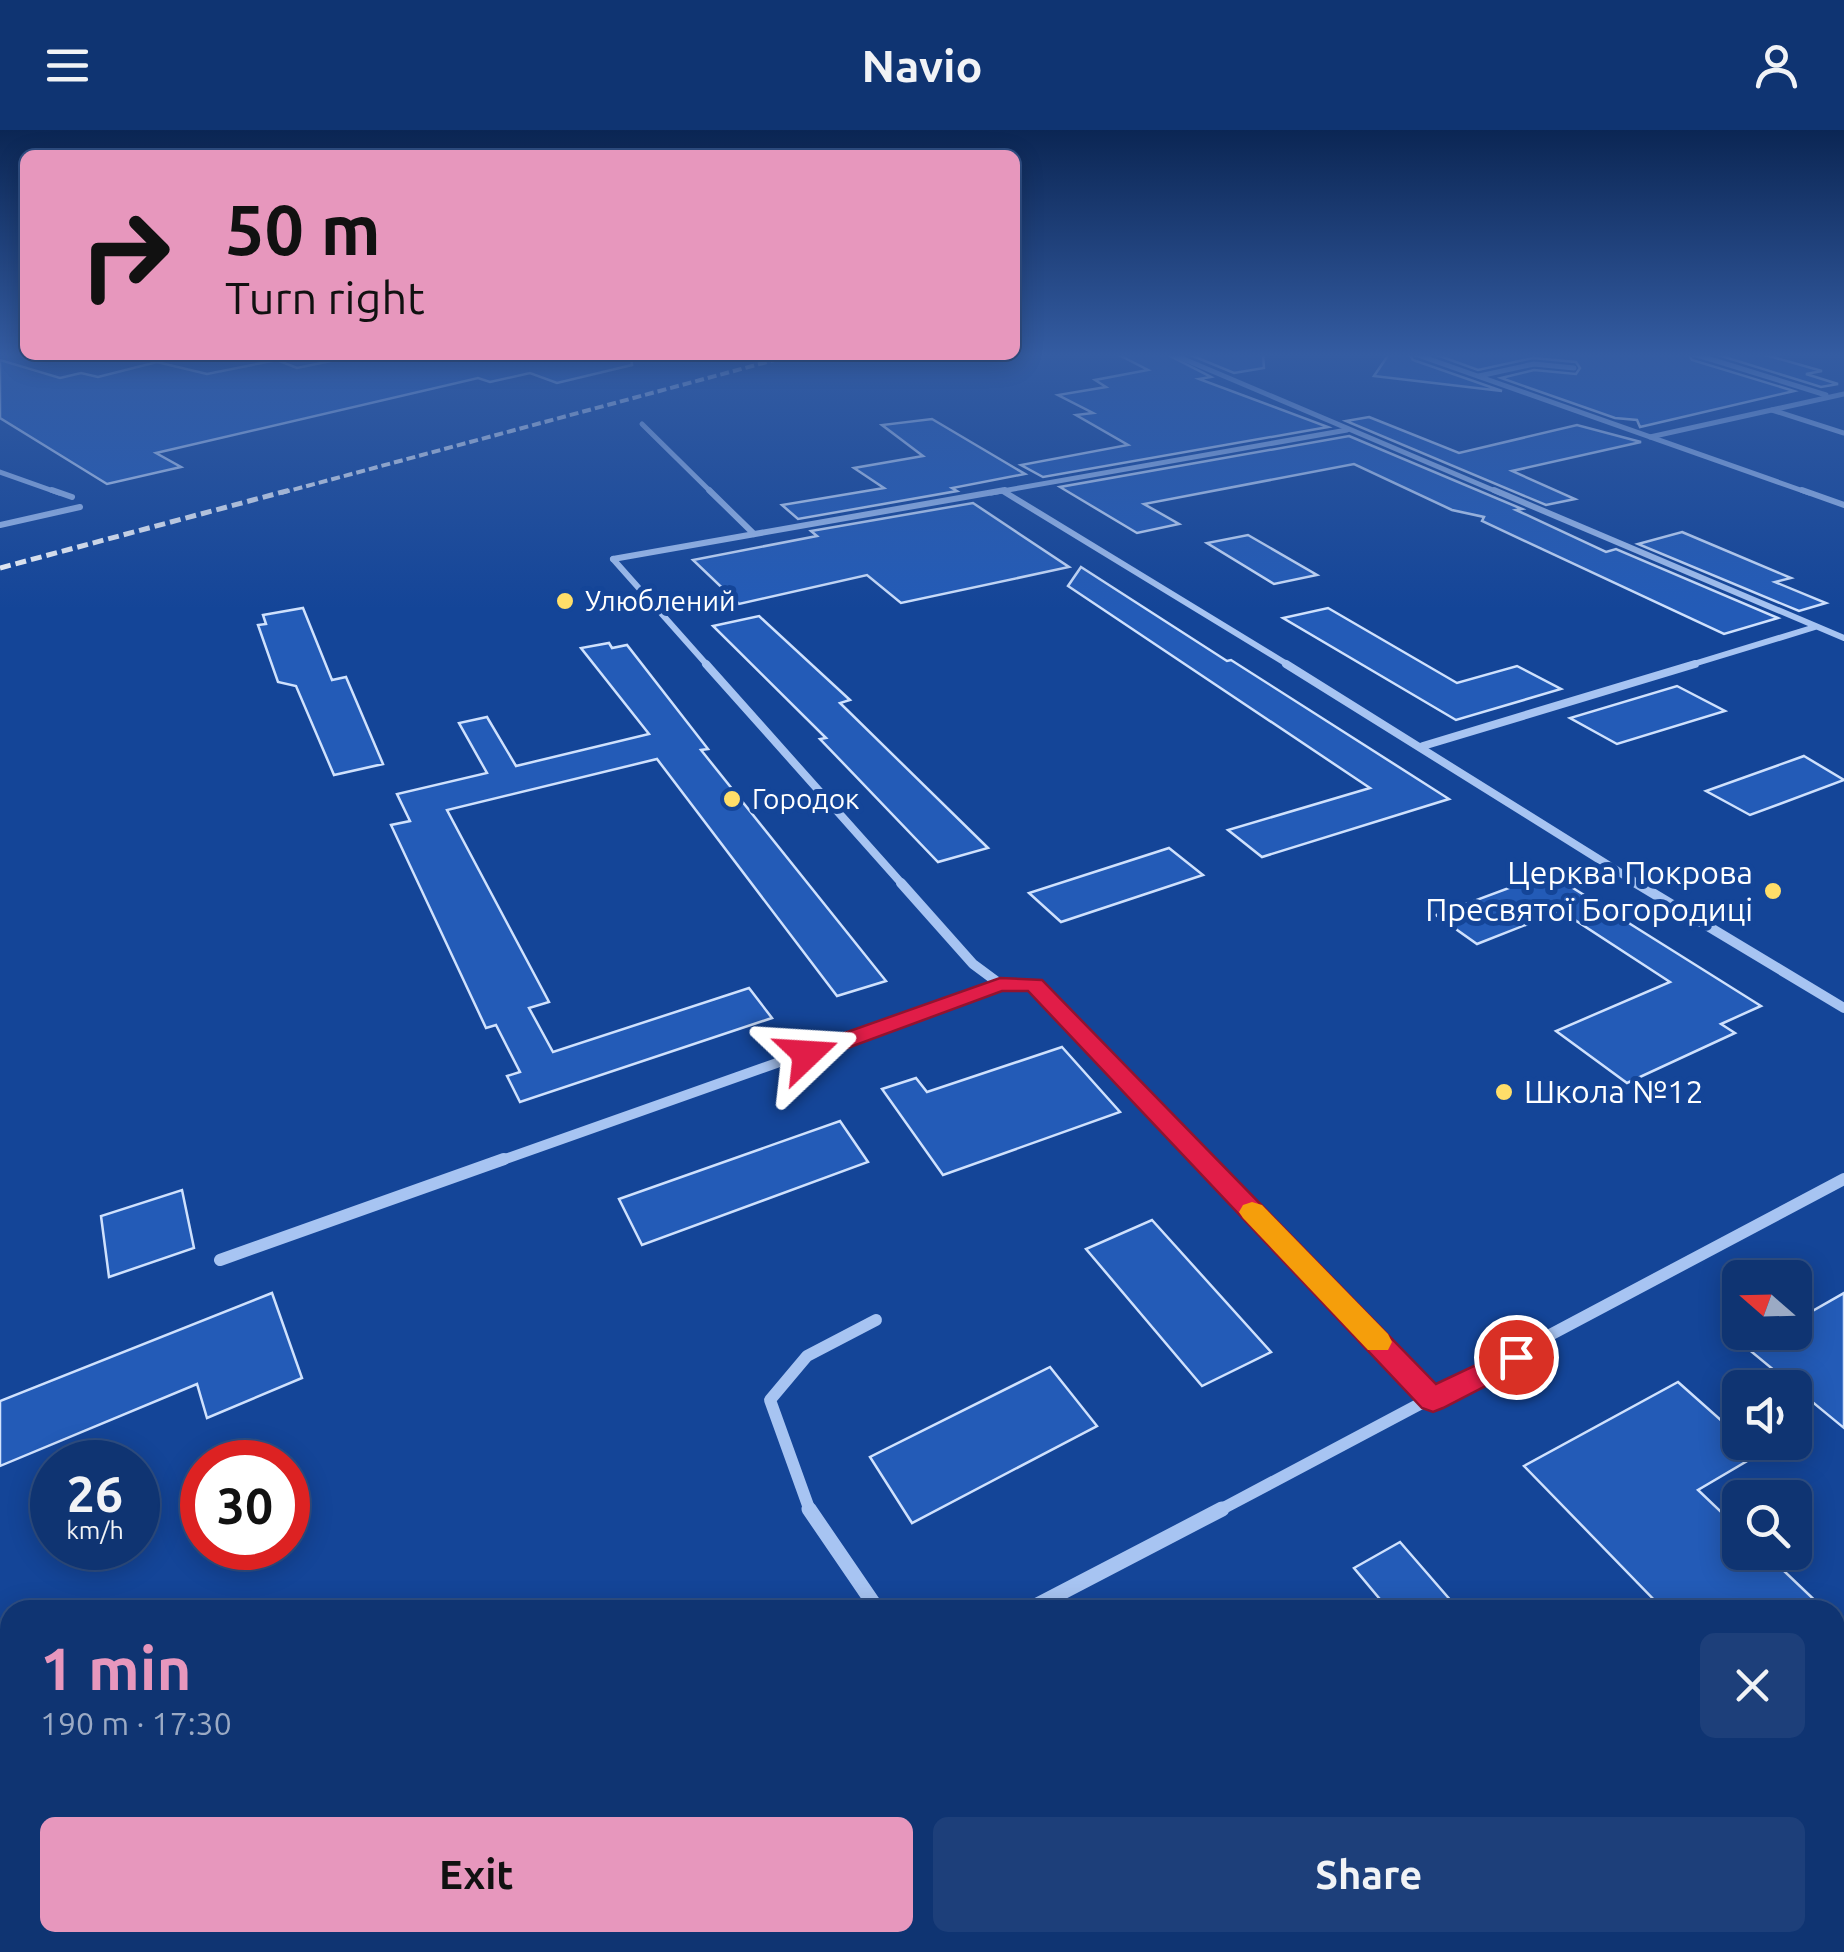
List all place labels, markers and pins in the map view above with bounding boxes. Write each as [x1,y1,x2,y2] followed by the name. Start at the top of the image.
[585,585,736,616] place label: Улюблений
[554,590,576,612] marker: Улюблений
[752,783,859,814] place label: Городок
[721,788,743,810] marker: Городок
[1425,854,1753,927] place label: Церква Покрова Пресвятої Богородиці
[1762,880,1784,902] marker: Церква Покрова Пресвятої Богородиці
[1524,1073,1703,1109] place label: Школа №12
[1493,1081,1515,1103] marker: Школа №12
[1474,1315,1559,1400] pin

